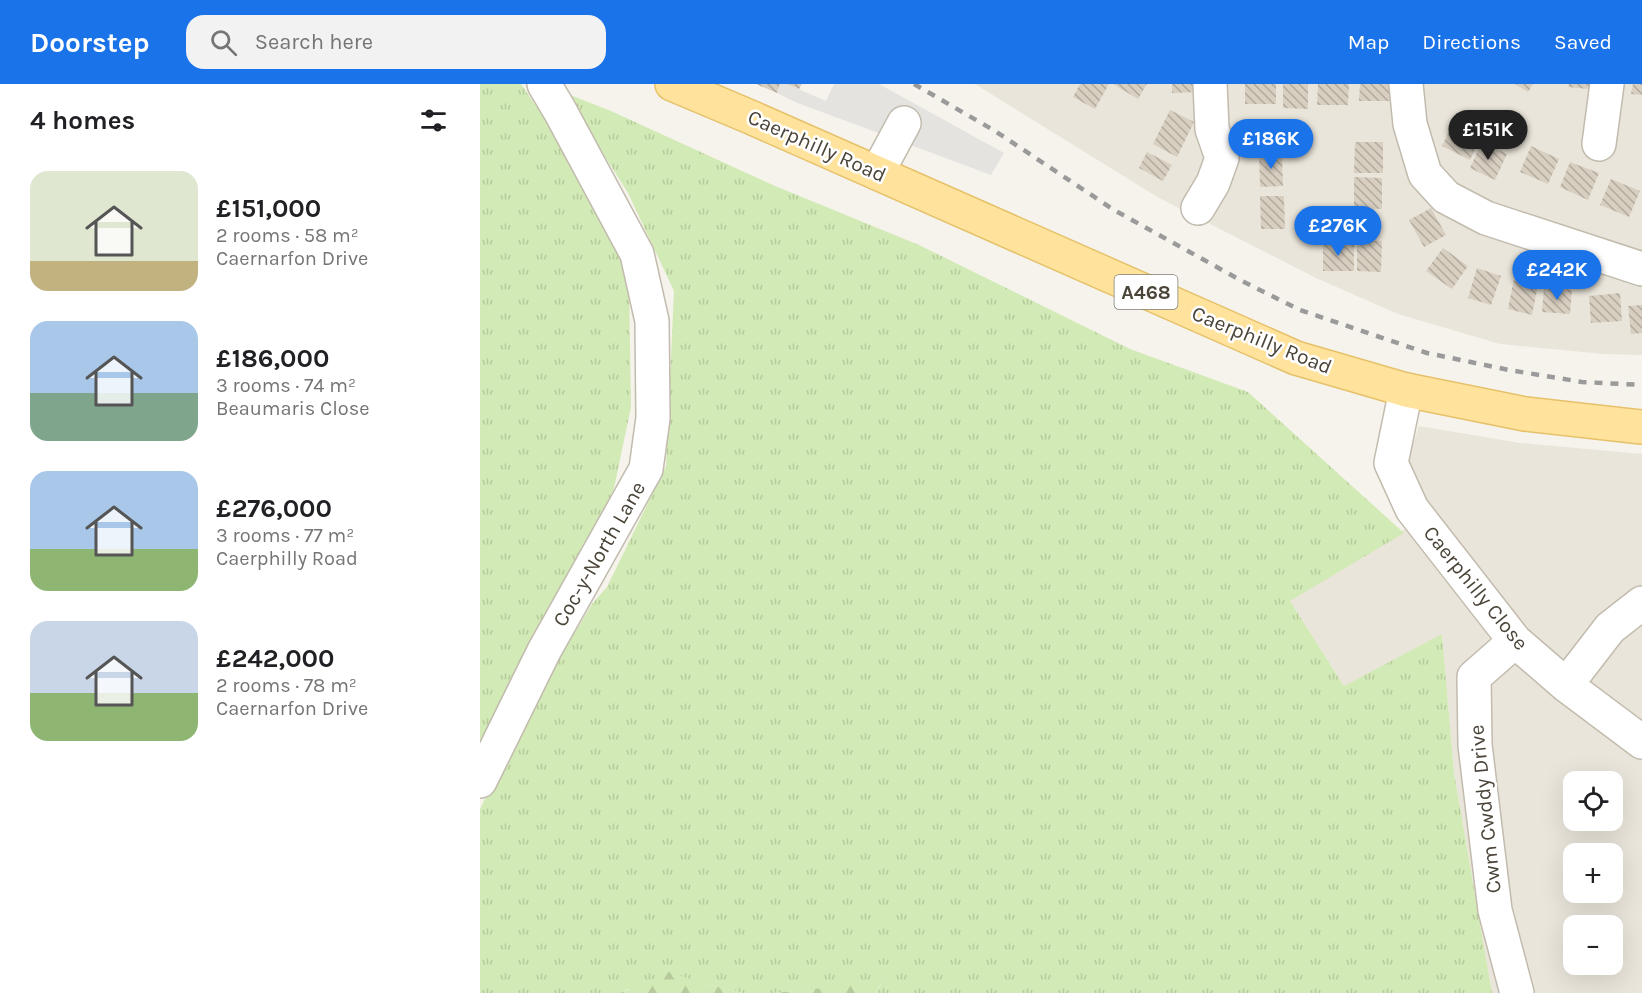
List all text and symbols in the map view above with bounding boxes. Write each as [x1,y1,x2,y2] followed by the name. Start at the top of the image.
[186,15,606,69] search box
[30,26,150,59] text: Doorstep
[207,26,240,59] icon: search
[255,29,373,55] text: Search here
[1348,30,1389,54] text: Map
[1422,30,1521,54] text: Directions
[1554,30,1612,54] text: Saved
[417,104,450,137] icon: filters
[30,105,135,136] text: 4 homes
[744,105,890,187] street label: Caerphilly Road
[1446,110,1530,161] pin: £151K
[1462,118,1514,141] text: £151K
[1229,119,1313,170] pin: £186K
[1242,127,1300,150] text: £186K
[216,193,321,224] text: £151,000
[78,195,150,267] icon: home
[1296,206,1380,257] pin: £276K
[1308,214,1368,237] text: £276K
[216,224,359,247] text: 2 rooms · 58 m²
[216,247,368,270] text: Caernarfon Drive
[1515,250,1599,301] pin: £242K
[1526,258,1588,281] text: £242K
[1114,275,1178,309] road number: A468
[1188,301,1336,379] street label: Caerphilly Road
[216,343,329,374] text: £186,000
[78,345,150,417] icon: home
[216,374,356,397] text: 3 rooms · 74 m²
[216,397,370,420] text: Beaumaris Close
[548,477,650,631] street label: Coc-y-North Lane
[216,493,332,524] text: £276,000
[78,495,150,567] icon: home
[1419,521,1533,655] street label: Caerphilly Close
[216,524,354,547] text: 3 rooms · 77 m²
[216,547,358,570] text: Caerphilly Road
[216,643,334,674] text: £242,000
[78,645,150,717] icon: home
[216,674,357,697] text: 2 rooms · 78 m²
[216,697,368,720] text: Caernarfon Drive
[1464,723,1506,895] street label: Cwm Cwddy Drive
[1563,771,1623,975] map controls
[1563,771,1623,831] button: locate
[1563,843,1623,903] button: +
[1563,915,1623,975] button: −

